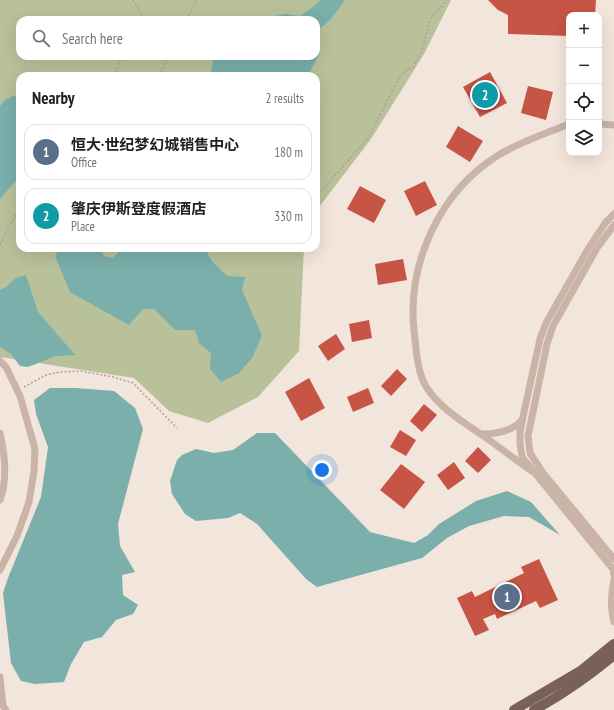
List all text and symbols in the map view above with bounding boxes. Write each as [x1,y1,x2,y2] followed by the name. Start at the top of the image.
[566,12,602,156] map controls
[566,12,602,48] button: +
[16,16,320,60] search box
[30,27,52,49] icon: search
[62,29,123,48] text: Search here
[566,48,602,84] button: −
[472,80,498,110] pin: 2
[566,84,602,120] button: locate
[32,87,75,109] text: Nearby
[265,90,304,107] text: 2 results
[566,120,602,156] button: layers
[71,135,239,154] text: 恒大·世纪梦幻城销售中心
[43,144,49,161] text: 1
[274,144,303,161] text: 180 m
[71,154,97,171] text: Office
[71,199,206,218] text: 肇庆伊斯登度假酒店
[43,208,49,225] text: 2
[274,208,303,225] text: 330 m
[71,218,95,235] text: Place
[312,460,332,480] your location
[494,582,520,612] pin: 1

